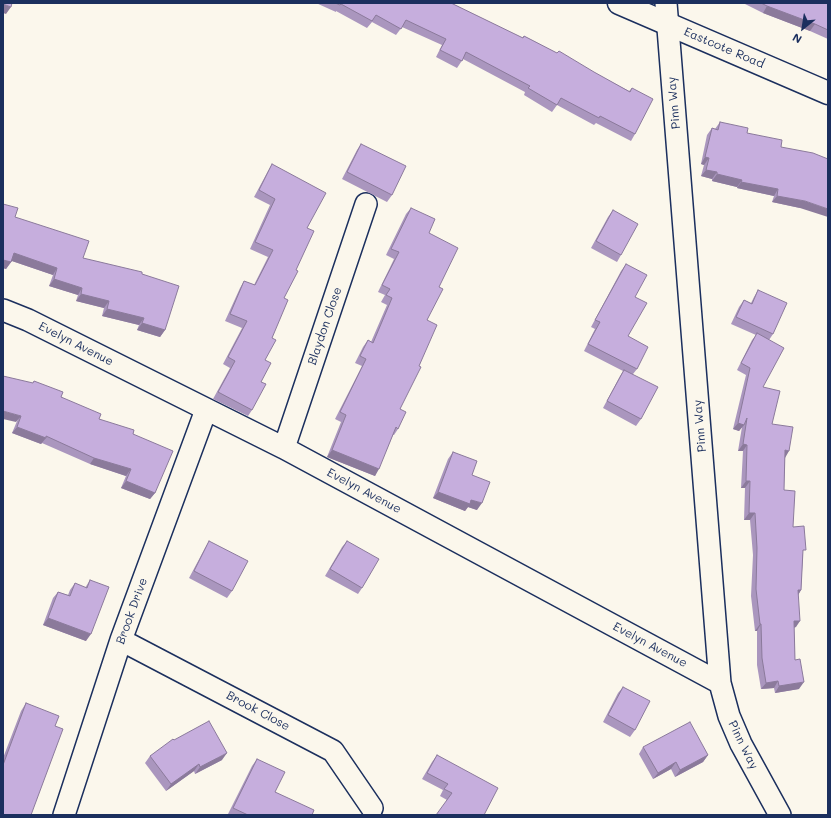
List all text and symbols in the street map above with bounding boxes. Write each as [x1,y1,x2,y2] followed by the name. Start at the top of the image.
[783,8,823,48] north arrow
[682,25,766,71] street label: Eastcote Road
[789,30,804,47] text: N
[665,76,683,130] street label: Pinn Way
[305,285,345,367] street label: Blaydon Close
[36,319,116,369] street label: Evelyn Avenue
[691,399,709,453] street label: Pinn Way
[324,465,404,517] street label: Evelyn Avenue
[113,576,151,646] street label: Brook Drive
[610,619,690,671] street label: Evelyn Avenue
[224,688,292,734] street label: Brook Close
[725,718,761,772] street label: Pinn Way

